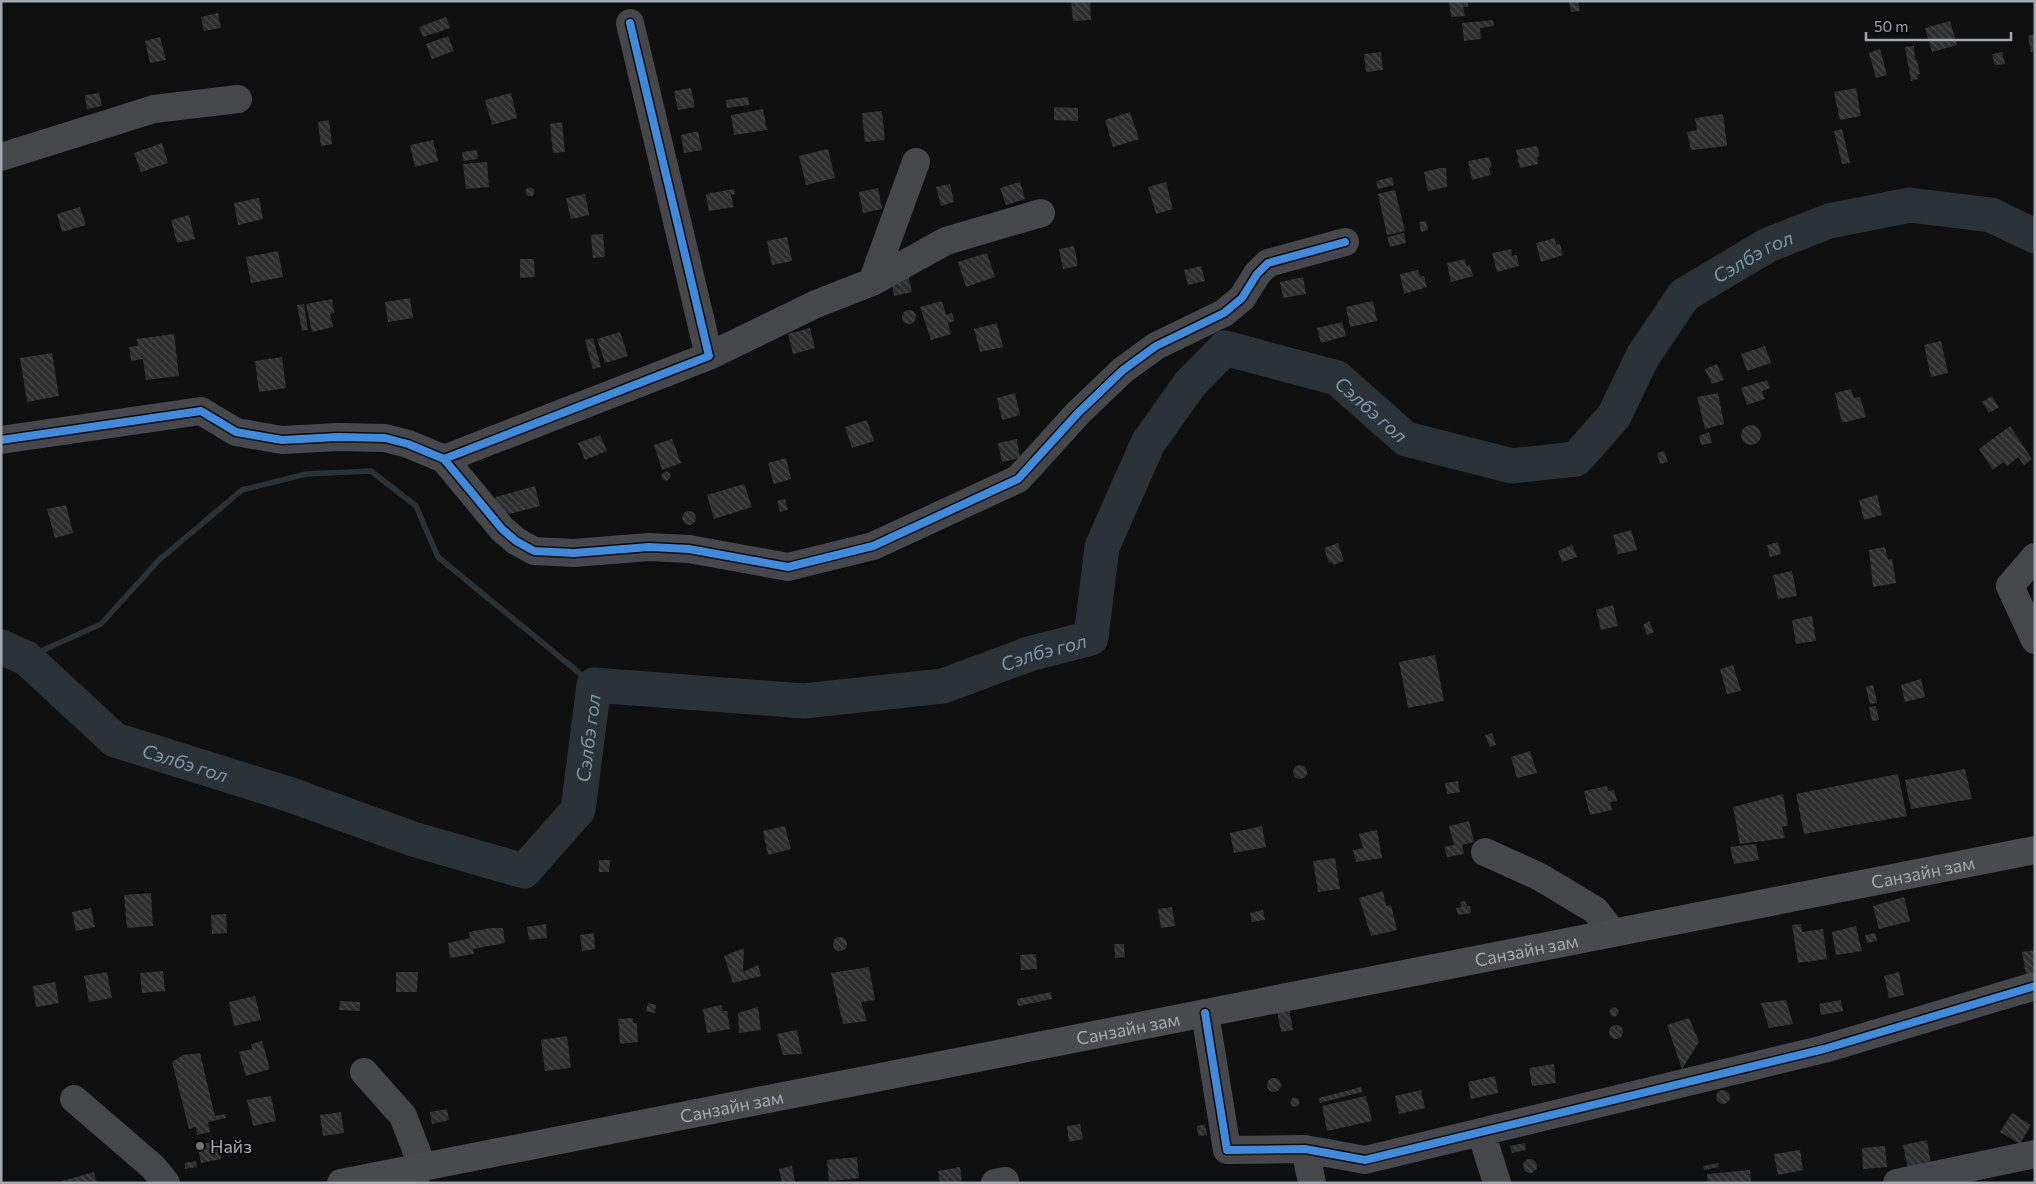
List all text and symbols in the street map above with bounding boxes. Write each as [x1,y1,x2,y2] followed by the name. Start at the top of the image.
[1866,10,2011,42] scale bar
[1874,17,1908,35] text: 50 m
[1708,225,1796,287] water label: Сэлбэ гол
[1331,371,1413,447] water label: Сэлбэ гол
[997,628,1089,675] water label: Сэлбэ гол
[570,693,604,783] water label: Сэлбэ гол
[140,738,231,786] water label: Сэлбэ гол
[1869,851,1976,893] street label: Санзайн зам
[1473,929,1580,971] street label: Санзайн зам
[1074,1007,1182,1049] street label: Санзайн зам
[678,1085,785,1127] street label: Санзайн зам
[210,1135,252,1157] place label: Найз
[194,1140,206,1152] marker: Найз

